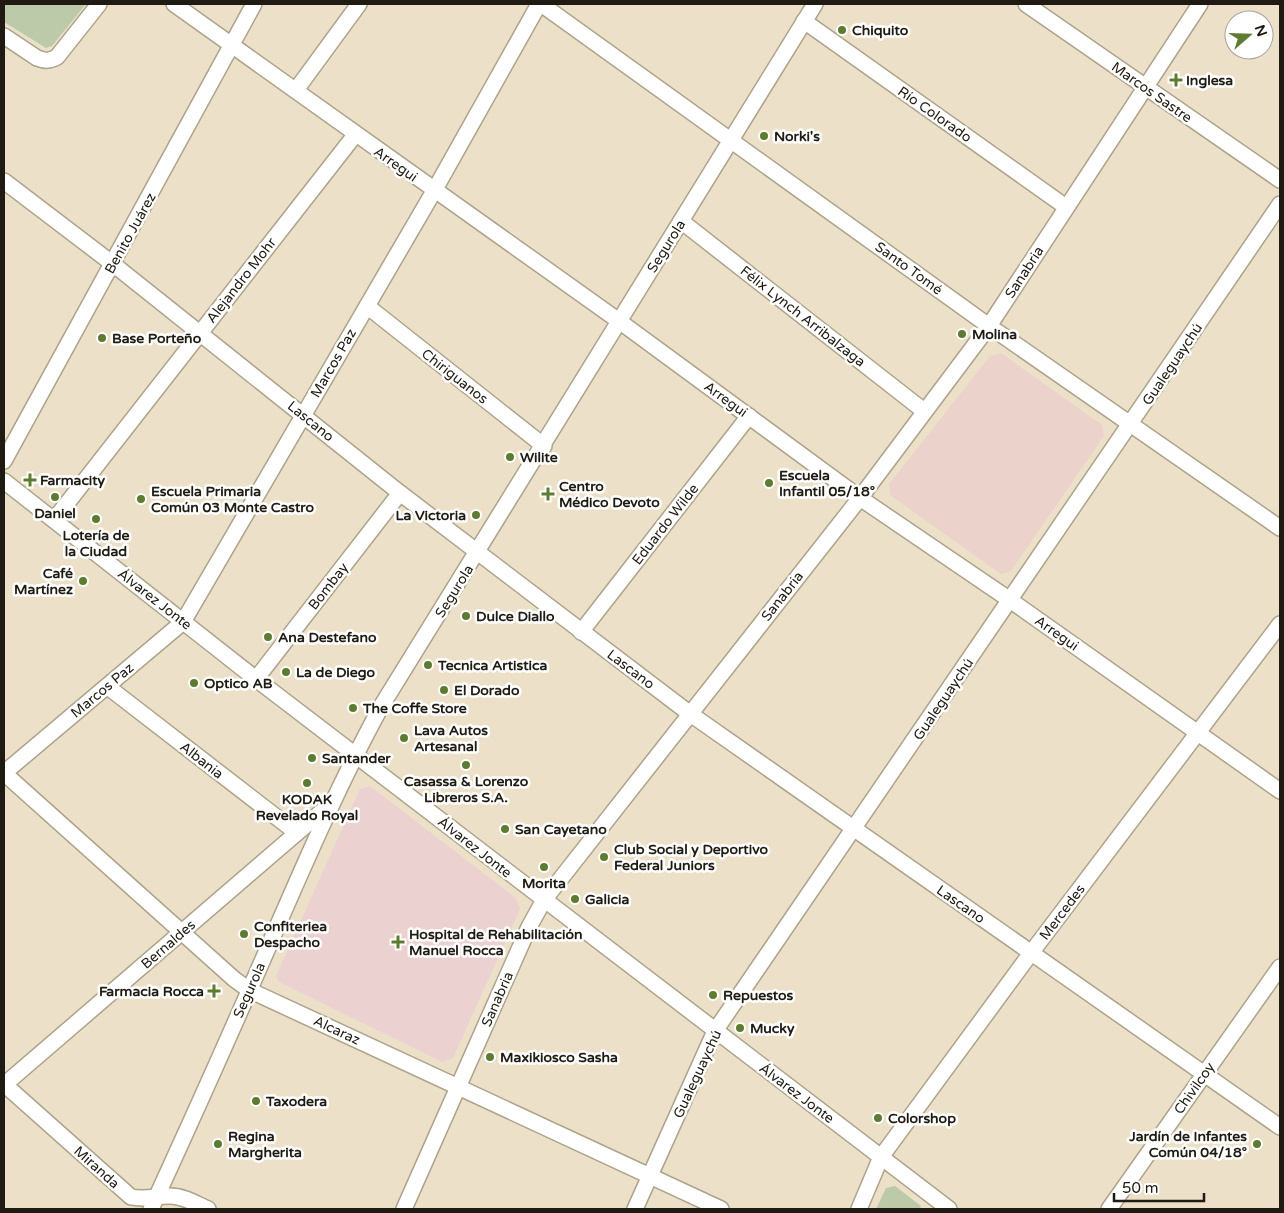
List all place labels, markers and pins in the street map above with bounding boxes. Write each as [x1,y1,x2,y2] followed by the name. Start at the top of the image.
[852,22,909,39] place label: Chiquito
[836,24,848,36] marker: Chiquito
[1186,72,1233,89] place label: Inglesa
[1170,74,1182,86] marker: Inglesa
[774,128,820,145] place label: Norki's
[758,130,770,142] marker: Norki's
[972,326,1017,343] place label: Molina
[956,328,968,340] marker: Molina
[112,330,202,347] place label: Base Porteño
[96,332,108,344] marker: Base Porteño
[520,449,558,466] place label: Wilite
[504,451,516,463] marker: Wilite
[779,467,875,500] place label: Escuela Infantil 05/18°
[40,472,106,489] place label: Farmacity
[24,474,36,486] marker: Farmacity
[763,477,775,489] marker: Escuela Infantil 05/18°
[559,478,660,511] place label: Centro Médico Devoto
[151,483,315,516] place label: Escuela Primaria Común 03 Monte Castro
[541,487,555,501] marker: Centro Médico Devoto
[49,491,61,503] marker: Daniel
[135,493,147,505] marker: Escuela Primaria Común 03 Monte Castro
[34,505,76,522] place label: Daniel
[395,507,466,524] place label: La Victoria
[470,509,482,521] marker: La Victoria
[90,513,102,525] marker: Lotería de la Ciudad
[63,527,129,560] place label: Lotería de la Ciudad
[14,565,73,598] place label: Café Martínez
[77,575,89,587] marker: Café Martínez
[476,608,555,625] place label: Dulce Diallo
[460,610,472,622] marker: Dulce Diallo
[278,629,377,646] place label: Ana Destefano
[262,631,274,643] marker: Ana Destefano
[437,657,548,674] place label: Tecnica Artistica
[422,659,434,671] marker: Tecnica Artistica
[296,664,376,681] place label: La de Diego
[280,666,292,678] marker: La de Diego
[204,675,273,692] place label: Optico AB
[188,677,200,689] marker: Optico AB
[454,682,520,699] place label: El Dorado
[438,684,450,696] marker: El Dorado
[362,700,467,717] place label: The Coffe Store
[347,702,359,714] marker: The Coffe Store
[414,722,488,755] place label: Lava Autos Artesanal
[398,732,410,744] marker: Lava Autos Artesanal
[322,750,391,767] place label: Santander
[306,752,318,764] marker: Santander
[460,759,472,771] marker: Casassa & Lorenzo Libreros S.A.
[404,773,529,806] place label: Casassa & Lorenzo Libreros S.A.
[301,777,313,789] marker: KODAK Revelado Royal
[256,791,358,824] place label: KODAK Revelado Royal
[515,821,607,838] place label: San Cayetano
[499,823,511,835] marker: San Cayetano
[614,841,768,874] place label: Club Social y Deportivo Federal Juniors
[598,851,610,863] marker: Club Social y Deportivo Federal Juniors
[538,861,550,873] marker: Morita
[522,875,566,892] place label: Morita
[585,891,629,908] place label: Galicia
[569,893,581,905] marker: Galicia
[254,918,327,951] place label: Confiteriea Despacho
[409,926,582,959] place label: Hospital de Rehabilitación Manuel Rocca
[238,928,250,940] marker: Confiteriea Despacho
[391,935,405,949] marker: Hospital de Rehabilitación Manuel Rocca
[99,983,204,1000] place label: Farmacia Rocca
[208,985,220,997] marker: Farmacia Rocca
[723,987,794,1004] place label: Repuestos
[707,989,719,1001] marker: Repuestos
[750,1020,795,1037] place label: Mucky
[734,1022,746,1034] marker: Mucky
[500,1049,618,1066] place label: Maxikiosco Sasha
[484,1051,496,1063] marker: Maxikiosco Sasha
[265,1093,327,1110] place label: Taxodera
[250,1095,262,1107] marker: Taxodera
[888,1110,956,1127] place label: Colorshop
[872,1112,884,1124] marker: Colorshop
[228,1128,302,1161] place label: Regina Margherita
[1128,1128,1247,1161] place label: Jardín de Infantes Común 04/18°
[212,1138,224,1150] marker: Regina Margherita
[1251,1138,1263,1150] marker: Jardín de Infantes Común 04/18°

